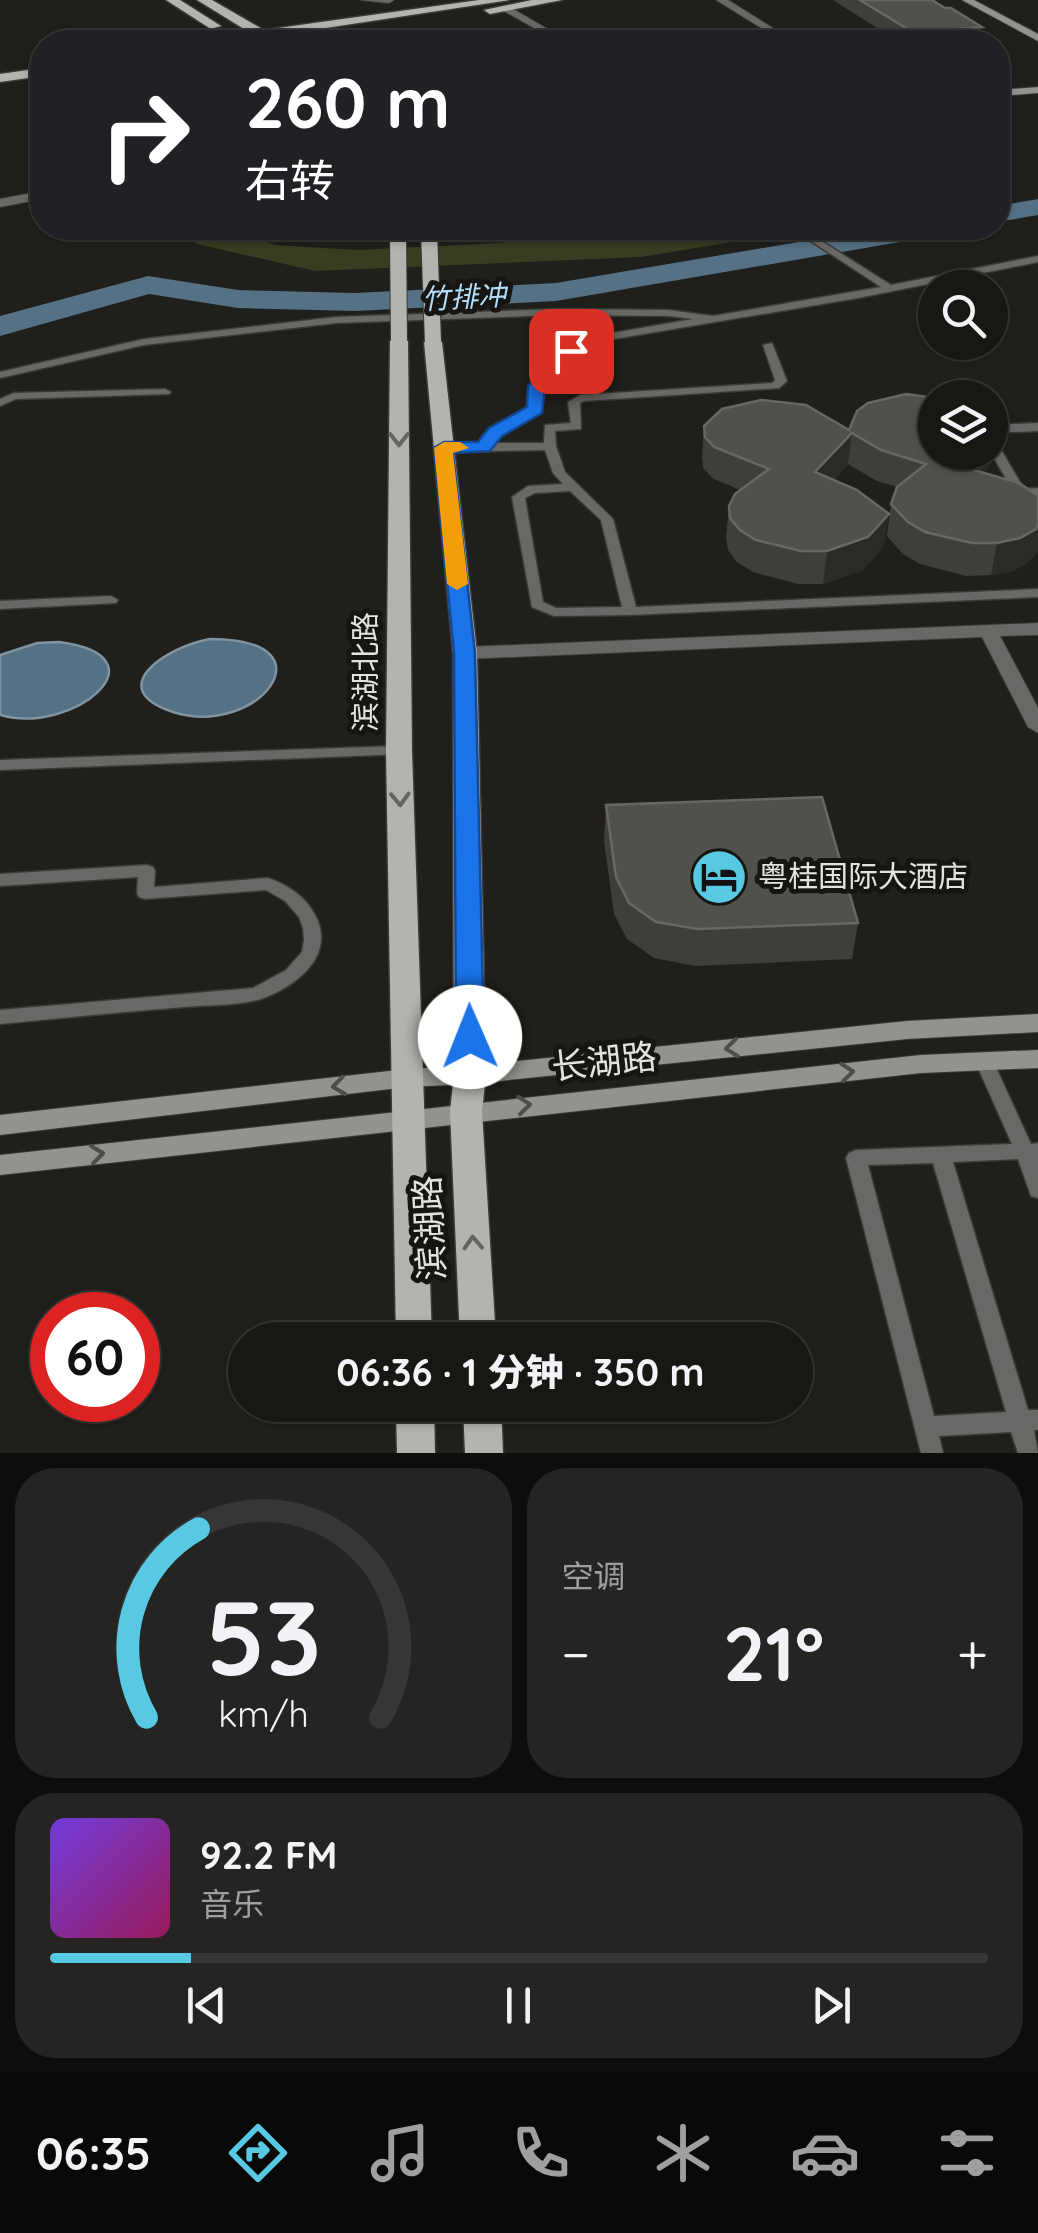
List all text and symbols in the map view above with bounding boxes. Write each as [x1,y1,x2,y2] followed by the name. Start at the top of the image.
[245,58,451,146] text: 260 m
[80,70,210,200] icon: right
[245,152,335,208] text: 右转
[918,270,1008,470] map controls
[918,270,1008,360] button: search
[421,277,510,316] water label: 竹排冲
[529,309,614,394] pin
[544,324,599,379] icon: arrive
[918,380,1008,470] button: layers
[388,432,410,447] one-way arrow
[346,612,384,732] street label: 滨湖北路
[389,791,410,807] one-way arrow
[689,847,749,907] hotel icon: 粤桂国际大酒店
[758,857,968,895] place label: 粤桂国际大酒店
[418,985,522,1089] position arrow
[549,1034,658,1088] street label: 长湖路
[723,1037,739,1058] one-way arrow
[840,1061,856,1083] one-way arrow
[330,1075,346,1096] one-way arrow
[516,1095,532,1116] one-way arrow
[89,1144,105,1165] one-way arrow
[404,1174,454,1282] street label: 滨湖路
[463,1234,484,1250] one-way arrow
[30,1292,160,1422] speed limit sign: 60
[336,1348,705,1396] text: 06:36 · 1 分钟 · 350 m
[562,1556,626,1596] text: 空调
[205,1571,321,1701] text: 53
[723,1606,824,1700] text: 21°
[562,1619,590,1688] text: −
[957,1619,988,1688] text: +
[218,1691,309,1736] text: km/h
[200,1831,337,1879] text: 92.2 FM
[200,1884,264,1924] text: 音乐
[179,1978,234,2033] icon: previous
[491,1978,546,2033] icon: pause
[804,1978,859,2033] icon: next
[223,2118,293,2188] icon: directions
[365,2118,435,2188] icon: music
[506,2118,576,2188] icon: phone
[648,2118,718,2188] icon: climate
[790,2118,860,2188] icon: car
[932,2118,1002,2188] icon: filters
[36,2125,151,2181] text: 06:35

